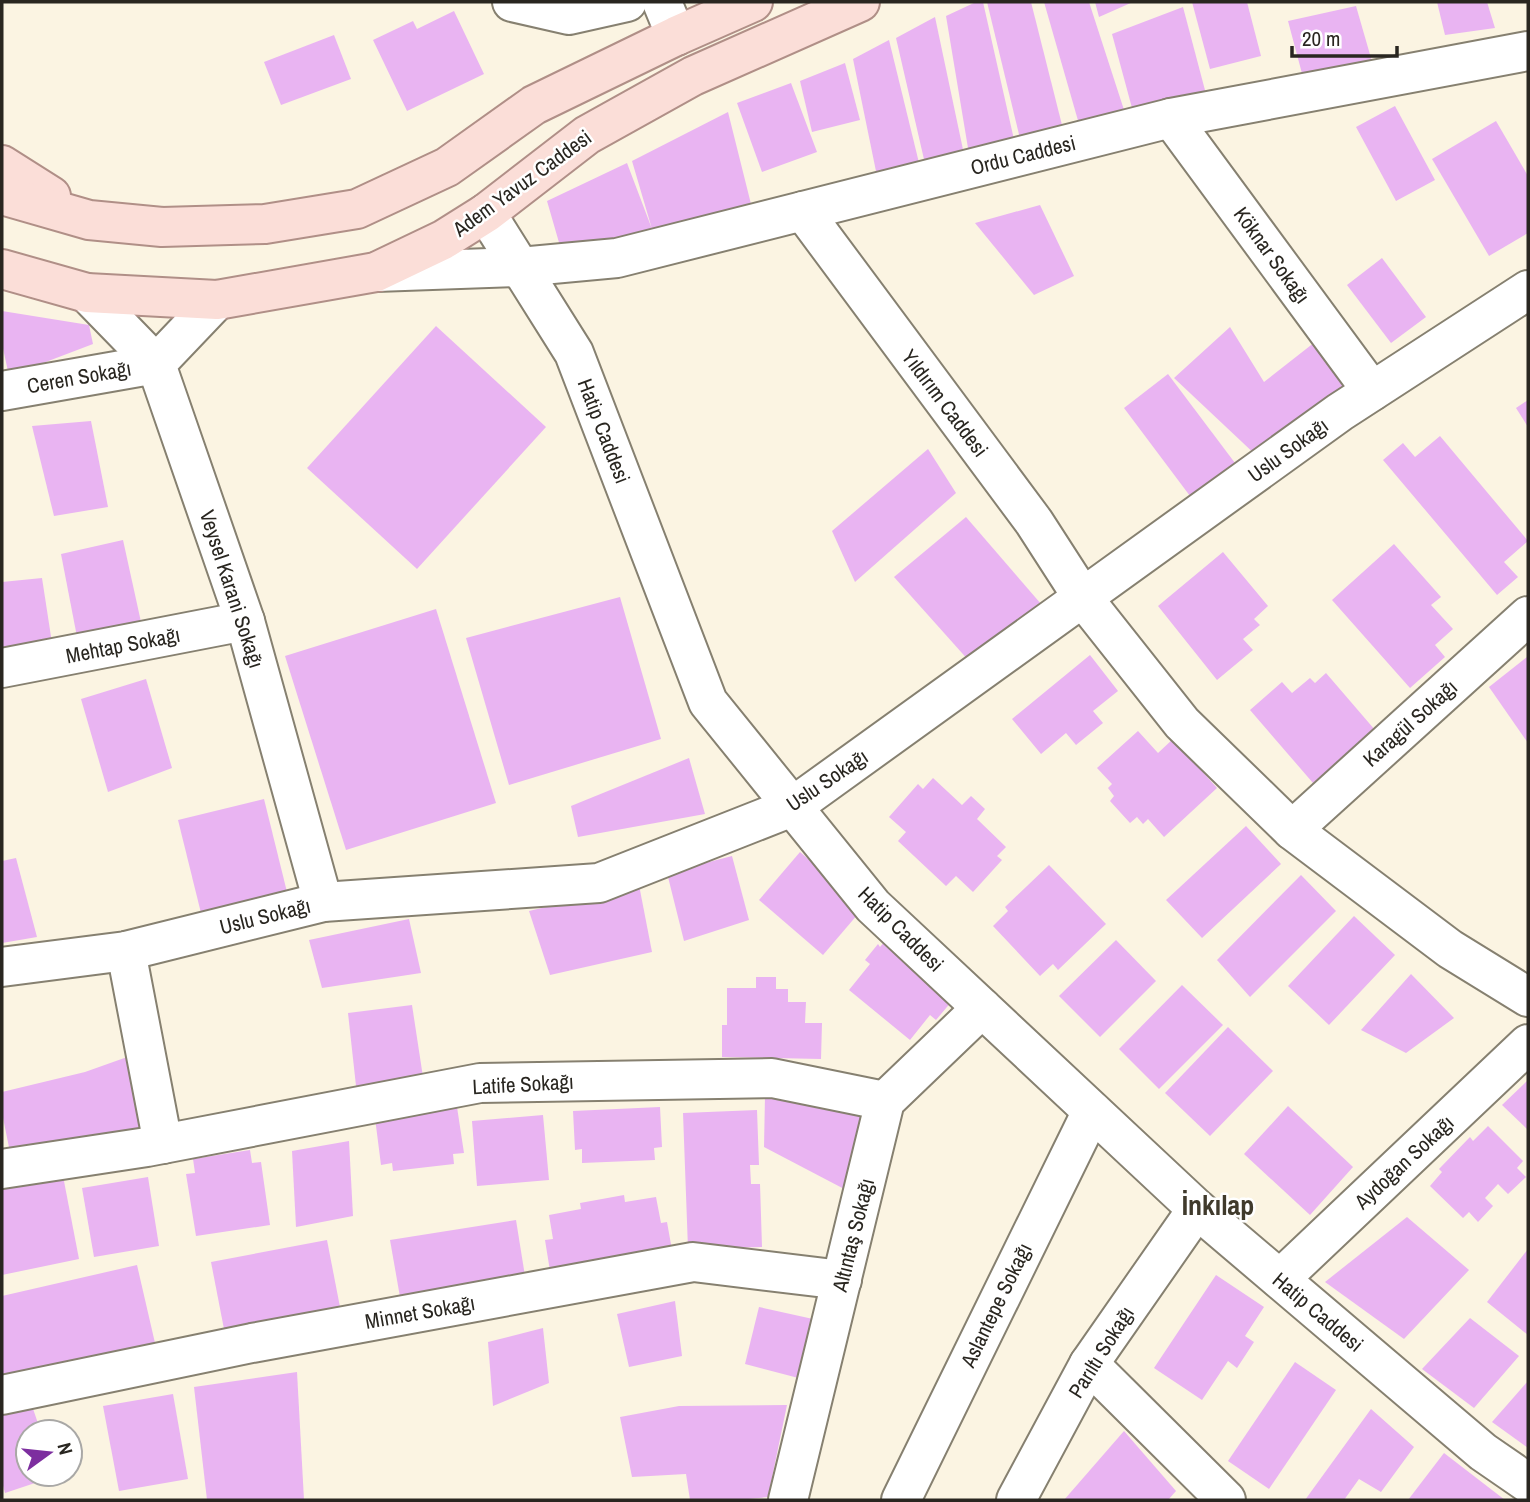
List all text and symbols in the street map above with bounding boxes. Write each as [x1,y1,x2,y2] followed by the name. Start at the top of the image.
[1292,14,1397,58] scale bar
[1302,24,1340,53] text: 20 m
[446,123,597,244] street label: Adem Yavuz Caddesi
[967,128,1079,182] street label: Ordu Caddesi
[1227,201,1317,309] street label: Köknar Sokağı
[895,343,995,463] street label: Yıldırım Caddesi
[25,354,133,400] street label: Ceren Sokağı
[571,374,637,488] street label: Hatip Caddesi
[1242,411,1334,489] street label: Uslu Sokağı
[193,506,271,672] street label: Veysel Karani Sokağı
[63,620,183,670] street label: Mehtap Sokağı
[1357,673,1463,773] street label: Karagül Sokağı
[780,742,874,818] street label: Uslu Sokağı
[852,880,950,978] street label: Hatip Caddesi
[216,891,314,941] street label: Uslu Sokağı
[472,1067,574,1101] street label: Latife Sokağı
[1347,1108,1460,1216] street label: Aydoğan Sokağı
[825,1175,881,1296] street label: Altıntaş Sokağı
[1182,1186,1254,1224] district label: İnkılap
[953,1238,1039,1373] street label: Aslantepe Sokağı
[1267,1266,1369,1358] street label: Hatip Caddesi
[363,1288,477,1336] street label: Minnet Sokağı
[1061,1300,1141,1404] street label: Parıltı Sokağı
[14,1418,84,1488] north arrow
[51,1440,79,1457] text: N

